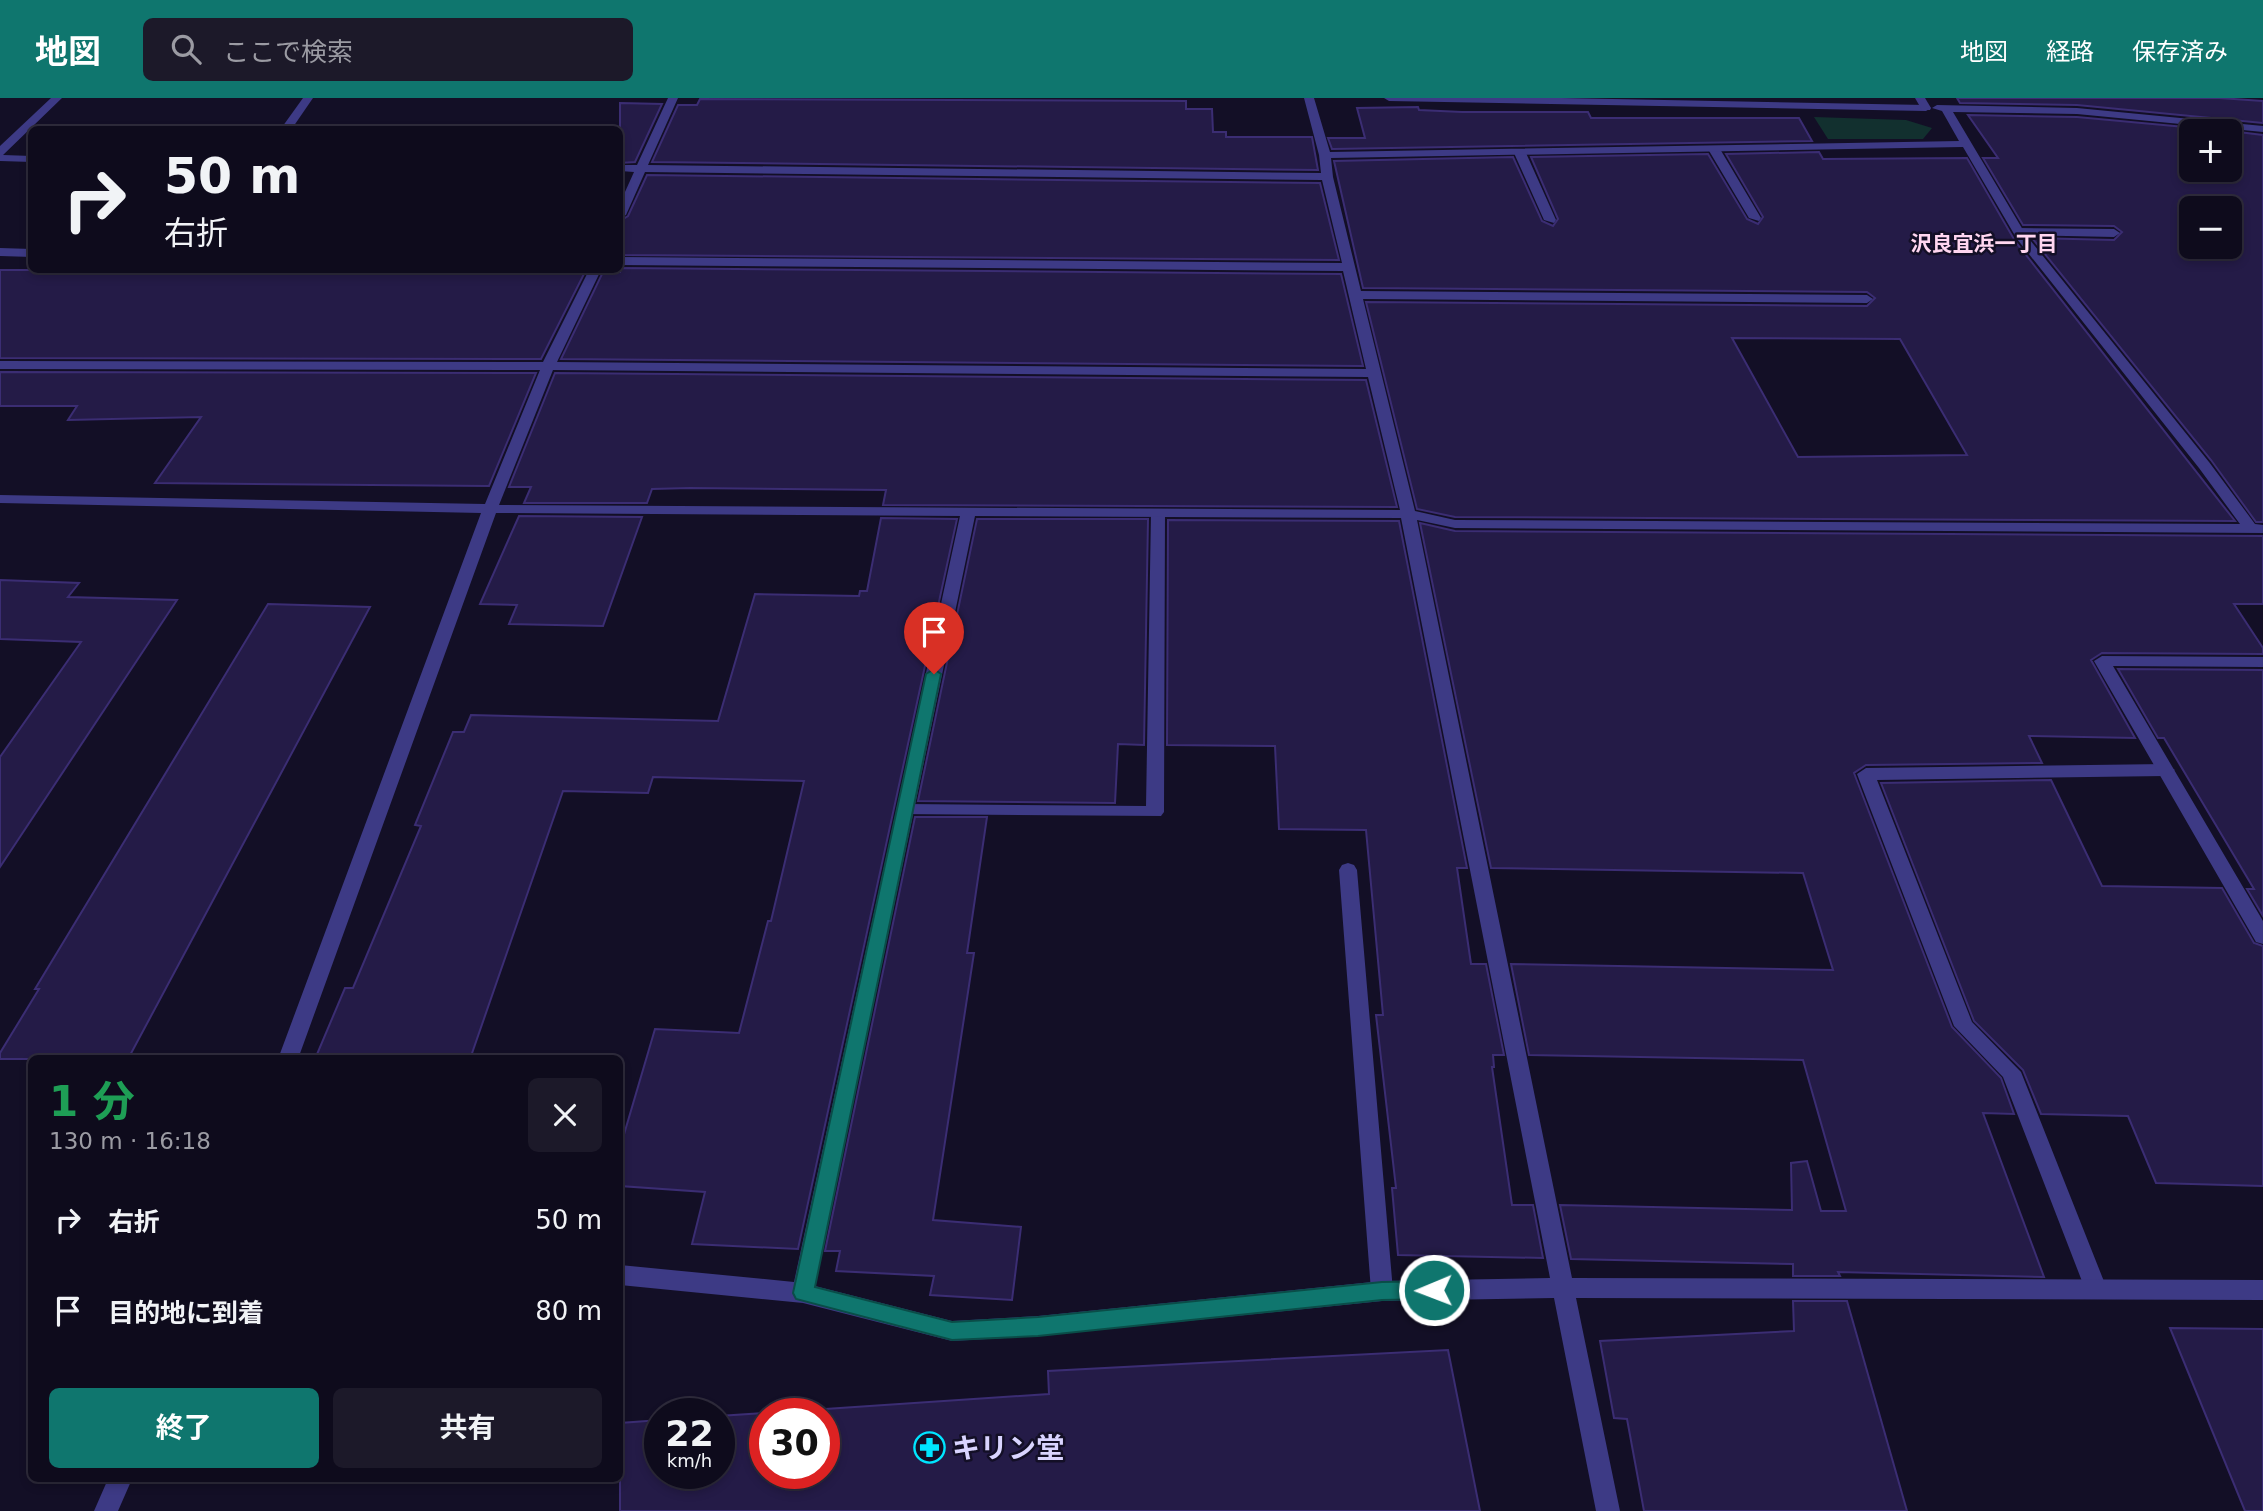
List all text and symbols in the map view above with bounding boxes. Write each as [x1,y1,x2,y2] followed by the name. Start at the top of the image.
[143,18,633,81] search box
[167,30,205,68] icon: search
[35,32,101,71] text: 地図
[223,37,353,67] text: ここで検索
[1960,38,2008,66] text: 地図
[2046,38,2094,66] text: 経路
[2132,38,2228,66] text: 保存済み
[2179,119,2242,259] map controls
[2179,119,2242,182] button: +
[164,148,300,205] text: 50 m
[49,154,140,245] icon: right
[2179,196,2242,259] button: −
[164,214,228,252] text: 右折
[1911,232,2058,256] district label: 沢良宜浜一丁目
[904,602,964,674] pin
[915,613,953,651] icon: arrive
[49,1077,135,1126] text: 1 分
[528,1078,602,1152] button: close
[49,1128,211,1154] text: 130 m · 16:18
[49,1201,87,1239] icon: right
[535,1205,602,1235] text: 50 m
[108,1207,160,1237] text: 右折
[1397,1253,1471,1327] position arrow
[49,1292,87,1330] icon: arrive
[535,1296,602,1326] text: 80 m
[108,1298,264,1328] text: 目的地に到着
[49,1388,319,1468] button: 終了
[333,1388,602,1468] button: 共有
[749,1398,840,1489] speed limit sign: 30
[665,1414,714,1454] text: 22
[912,1431,946,1465] pharmacy icon: キリン堂
[952,1432,1064,1465] place label: キリン堂
[667,1450,712,1471] text: km/h

